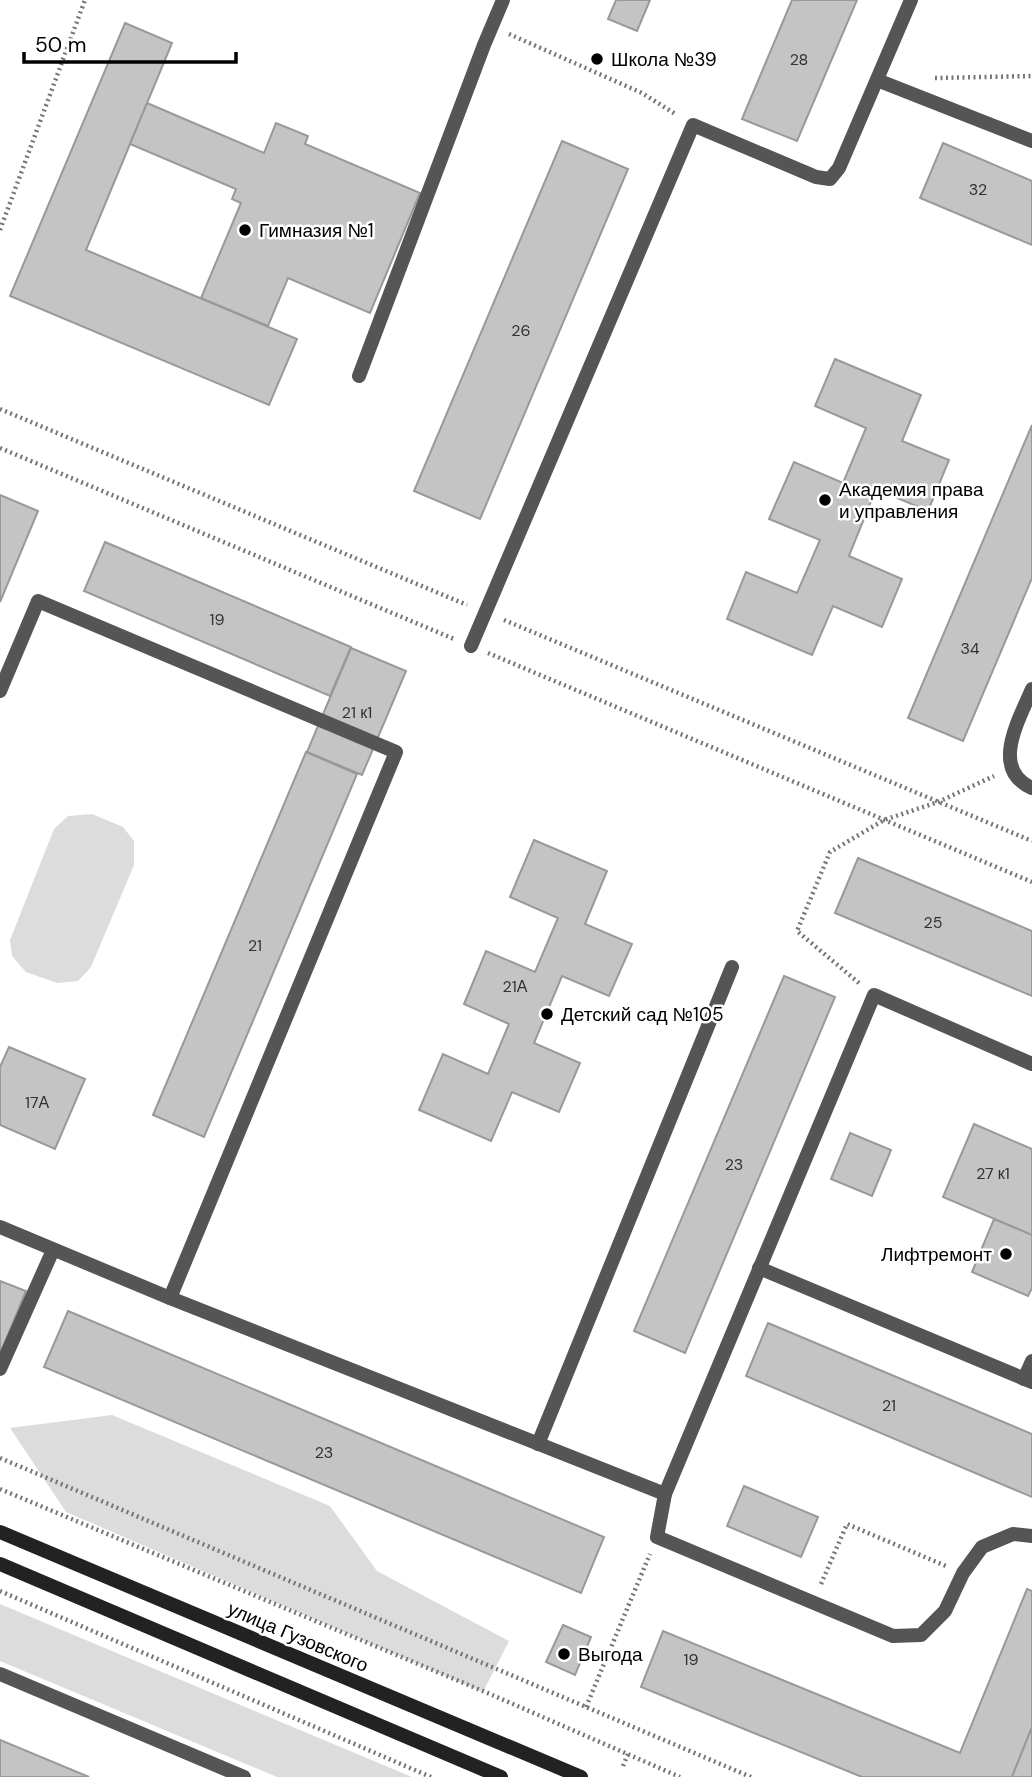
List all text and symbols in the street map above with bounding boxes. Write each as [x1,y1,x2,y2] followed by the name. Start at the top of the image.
[24,21,236,65] scale bar
[35,31,86,59] text: 50 m
[611,47,717,72] place label: Школа №39
[790,49,808,70] house number: 28
[589,51,605,67] marker: Школа №39
[969,179,987,200] house number: 32
[259,218,374,243] place label: Гимназия №1
[237,222,253,238] marker: Гимназия №1
[511,320,531,341] house number: 26
[839,477,984,524] place label: Академия права и управления
[817,492,833,508] marker: Академия права и управления
[209,609,225,630] house number: 19
[960,638,980,659] house number: 34
[342,702,372,723] house number: 21 к1
[924,912,942,933] house number: 25
[248,935,262,956] house number: 21
[503,976,528,997] house number: 21А
[561,1002,724,1027] place label: Детский сад №105
[539,1006,555,1022] marker: Детский сад №105
[25,1092,49,1113] house number: 17А
[725,1154,743,1175] house number: 23
[976,1163,1010,1184] house number: 27 к1
[881,1242,992,1267] place label: Лифтремонт
[998,1246,1014,1262] marker: Лифтремонт
[882,1395,896,1416] house number: 21
[315,1442,333,1463] house number: 23
[224,1596,372,1678] street label: улица Гузовского
[578,1642,643,1667] place label: Выгода
[556,1646,572,1662] marker: Выгода
[683,1649,699,1670] house number: 19

